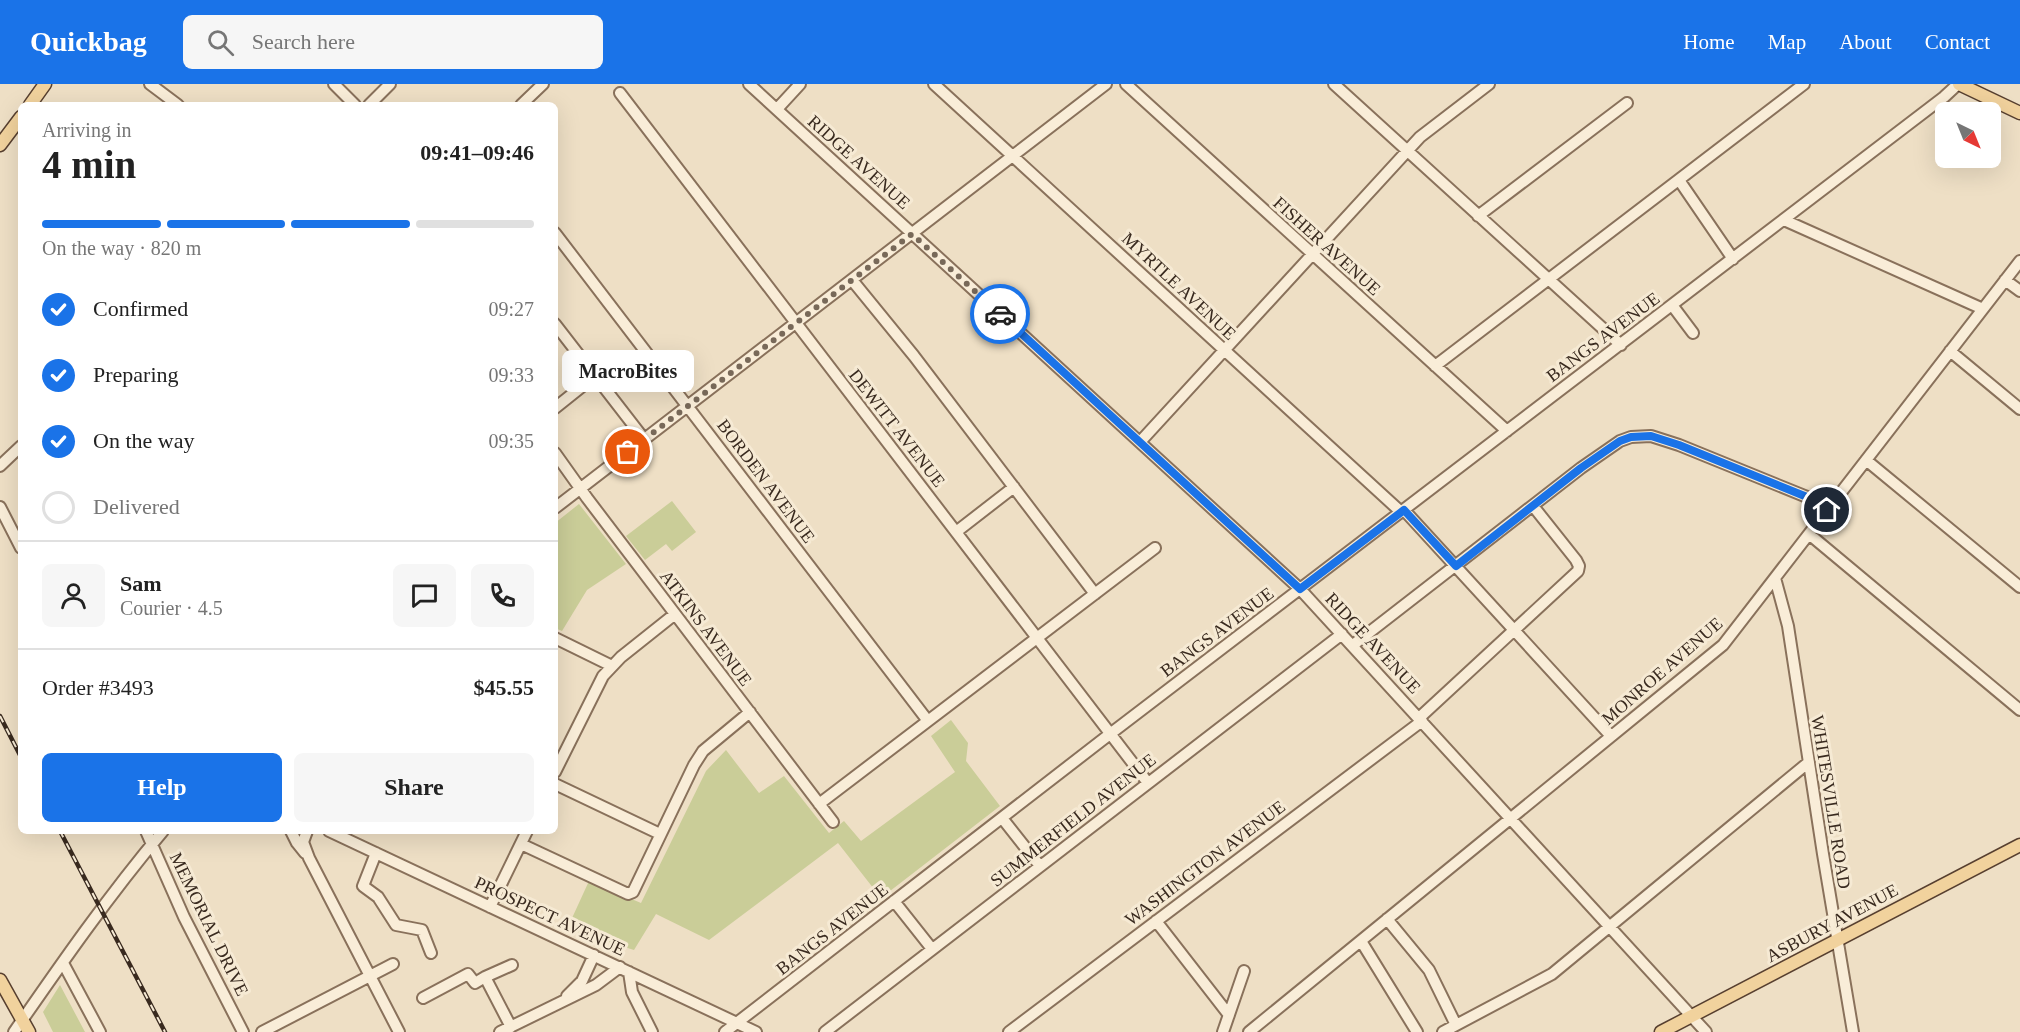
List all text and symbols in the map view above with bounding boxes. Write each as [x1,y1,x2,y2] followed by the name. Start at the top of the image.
[183,15,603,69] search box
[30,26,147,57] text: Quickbag
[204,26,237,59] icon: search
[252,29,355,54] text: Search here
[1683,30,1735,54] text: Home
[1768,30,1806,54] text: Map
[1839,30,1892,54] text: About
[1925,30,1990,54] text: Contact
[1935,102,2001,168] north arrow
[1935,102,2001,168] map controls
[804,111,914,213] street label: RIDGE AVENUE
[42,119,131,141] text: Arriving in
[420,140,534,165] text: 09:41–09:46
[42,143,136,186] text: 4 min
[1269,193,1385,299] street label: FISHER AVENUE
[1118,228,1240,344] street label: MYRTLE AVENUE
[42,237,201,259] text: On the way · 820 m
[970,284,1030,344] courier
[1543,288,1663,386] street label: BANGS AVENUE
[42,293,75,326] icon: check
[93,296,188,321] text: Confirmed
[488,298,534,320] text: 09:27
[984,298,1017,331] icon: car
[562,350,694,392] callout: MacroBites
[42,359,75,392] icon: check
[579,360,677,382] text: MacroBites
[93,362,179,387] text: Preparing
[488,364,534,386] text: 09:33
[845,365,949,491] street label: DEWITT AVENUE
[713,415,819,547] street label: BORDEN AVENUE
[42,425,75,458] icon: check
[602,426,653,477] pin
[93,428,194,453] text: On the way
[488,430,534,452] text: 09:35
[611,435,644,468] icon: bag
[1801,484,1852,535] pin
[1810,493,1843,526] icon: home
[93,494,180,519] text: Delivered
[42,564,105,627] button: person
[393,564,456,627] button: chat
[471,564,534,627] button: phone
[656,566,756,690] street label: ATKINS AVENUE
[120,571,162,596] text: Sam
[1157,583,1277,681] street label: BANGS AVENUE
[1321,589,1425,697] street label: RIDGE AVENUE
[120,597,223,619] text: Courier · 4.5
[1598,613,1726,729] street label: MONROE AVENUE
[42,675,154,700] text: Order #3493
[474,675,534,700] text: $45.55
[1807,714,1855,890] street label: WHITESVILLE ROAD
[986,749,1160,891] street label: SUMMERFIELD AVENUE
[42,753,282,822] button: Help
[294,753,534,822] button: Share
[1121,796,1289,930] street label: WASHINGTON AVENUE
[166,849,252,999] street label: MEMORIAL DRIVE
[472,872,628,960] street label: PROSPECT AVENUE
[772,879,892,979] street label: BANGS AVENUE
[1763,880,1901,966] street label: ASBURY AVENUE

